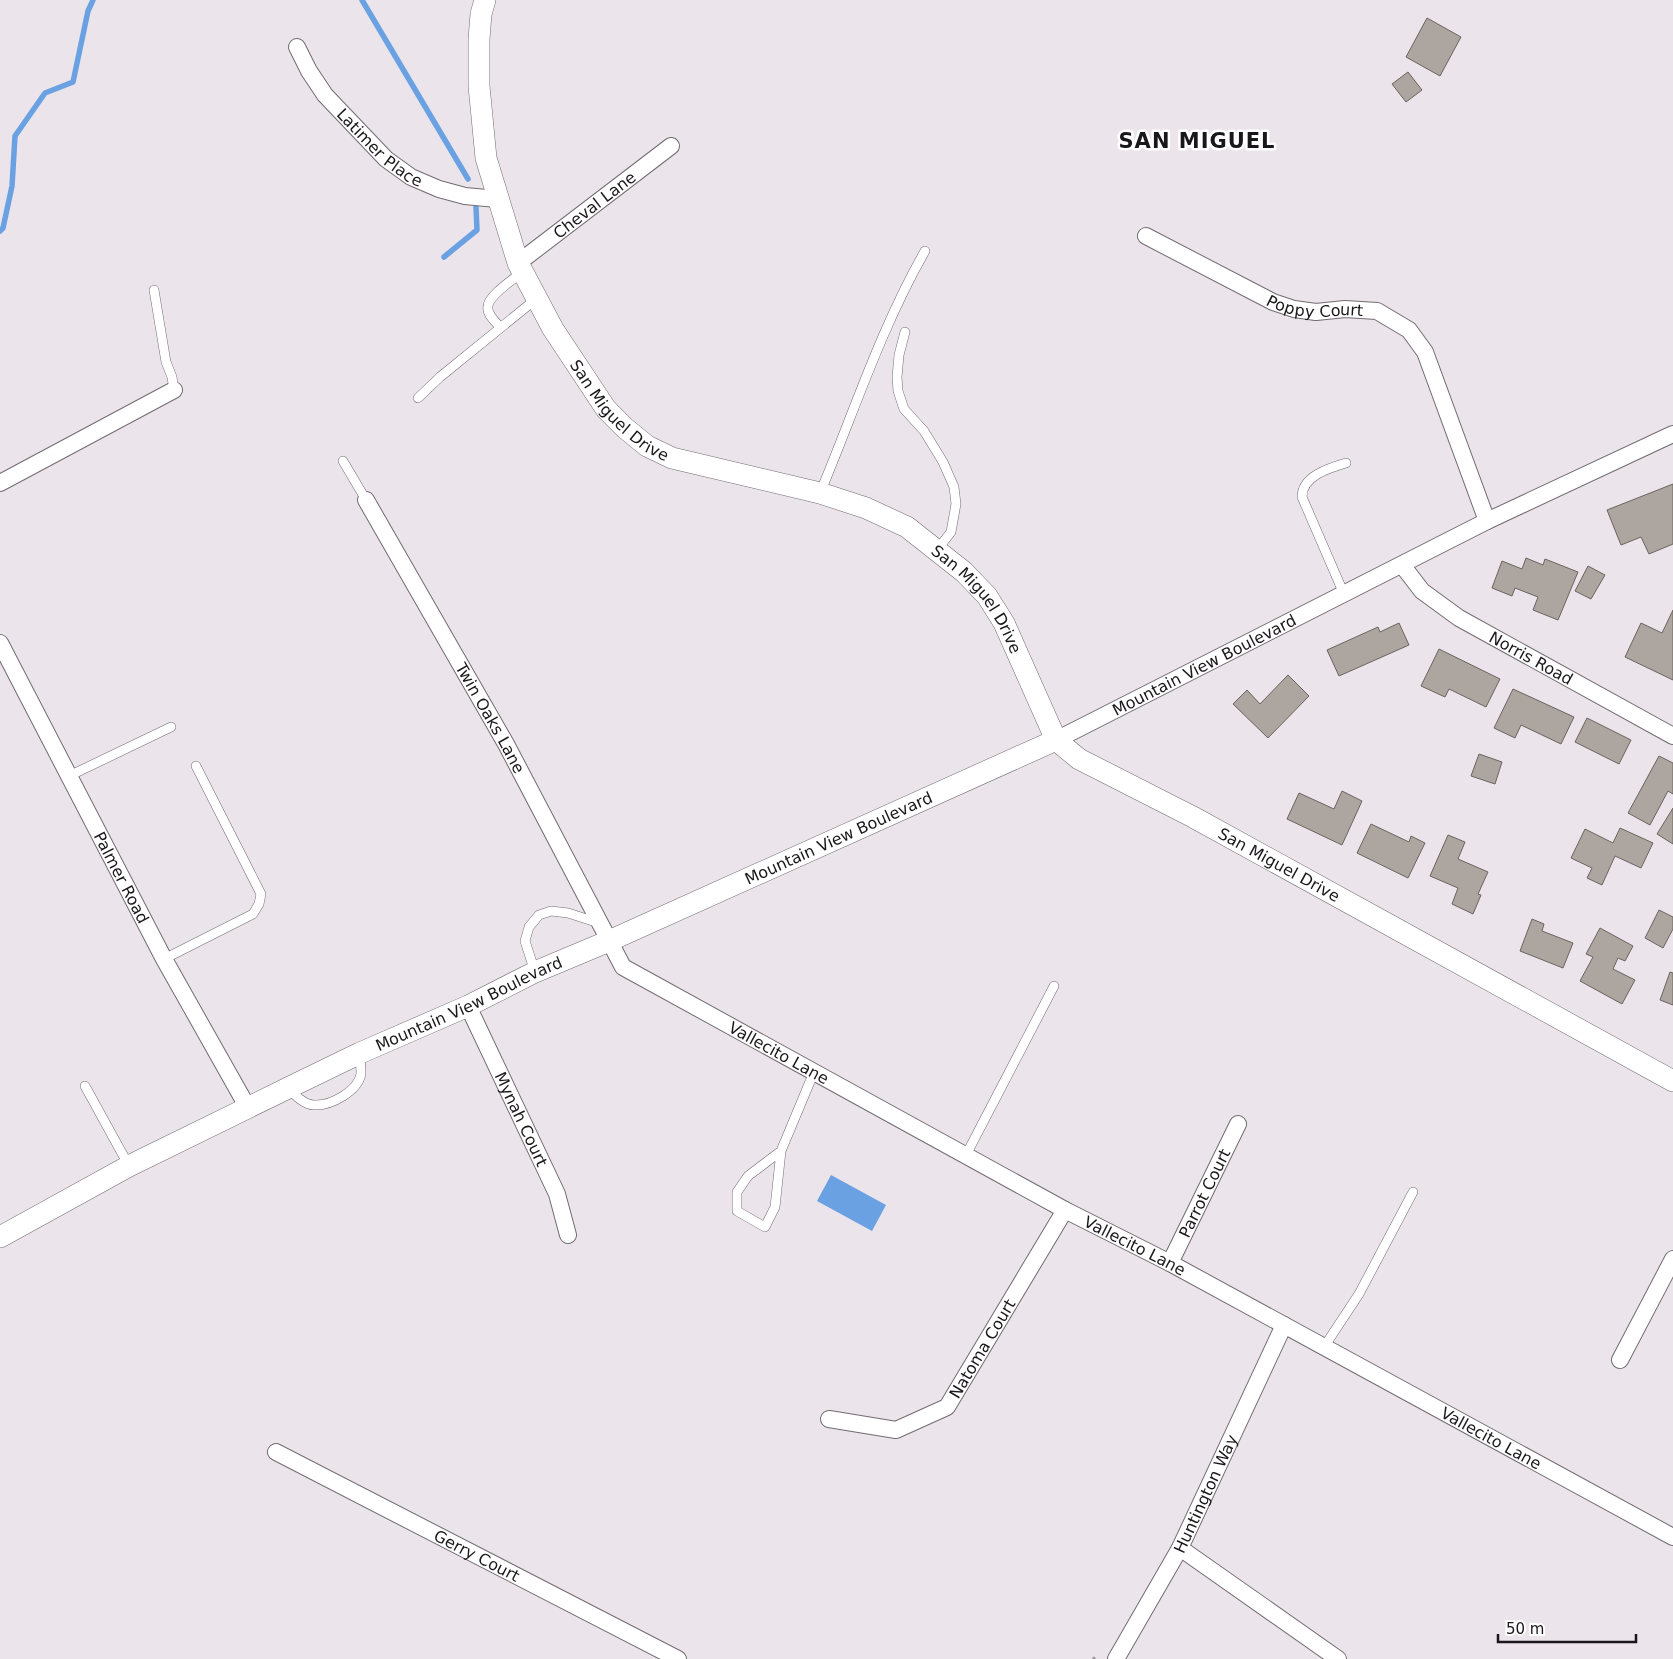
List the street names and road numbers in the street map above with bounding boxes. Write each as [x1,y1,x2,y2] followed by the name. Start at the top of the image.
[333,104,425,190] street label: Latimer Place
[549,167,639,242] street label: Cheval Lane
[1263,291,1364,322] street label: Poppy Court
[566,356,672,465] street label: San Miguel Drive
[928,541,1026,656] street label: San Miguel Drive
[1109,610,1299,719] street label: Mountain View Boulevard
[1486,627,1576,688] street label: Norris Road
[451,658,529,776] street label: Twin Oaks Lane
[742,787,935,888] street label: Mountain View Boulevard
[1215,823,1343,905] street label: San Miguel Drive
[90,828,153,926] street label: Palmer Road
[372,952,565,1055] street label: Mountain View Boulevard
[725,1018,832,1088] street label: Vallecito Lane
[491,1069,552,1169] street label: Mynah Court
[1175,1145,1234,1240] street label: Parrot Court
[1081,1212,1189,1279] street label: Vallecito Lane
[945,1295,1019,1402] street label: Natoma Court
[1438,1403,1545,1473] street label: Vallecito Lane
[1169,1431,1241,1556] street label: Huntington Way
[431,1526,523,1585] street label: Gerry Court

